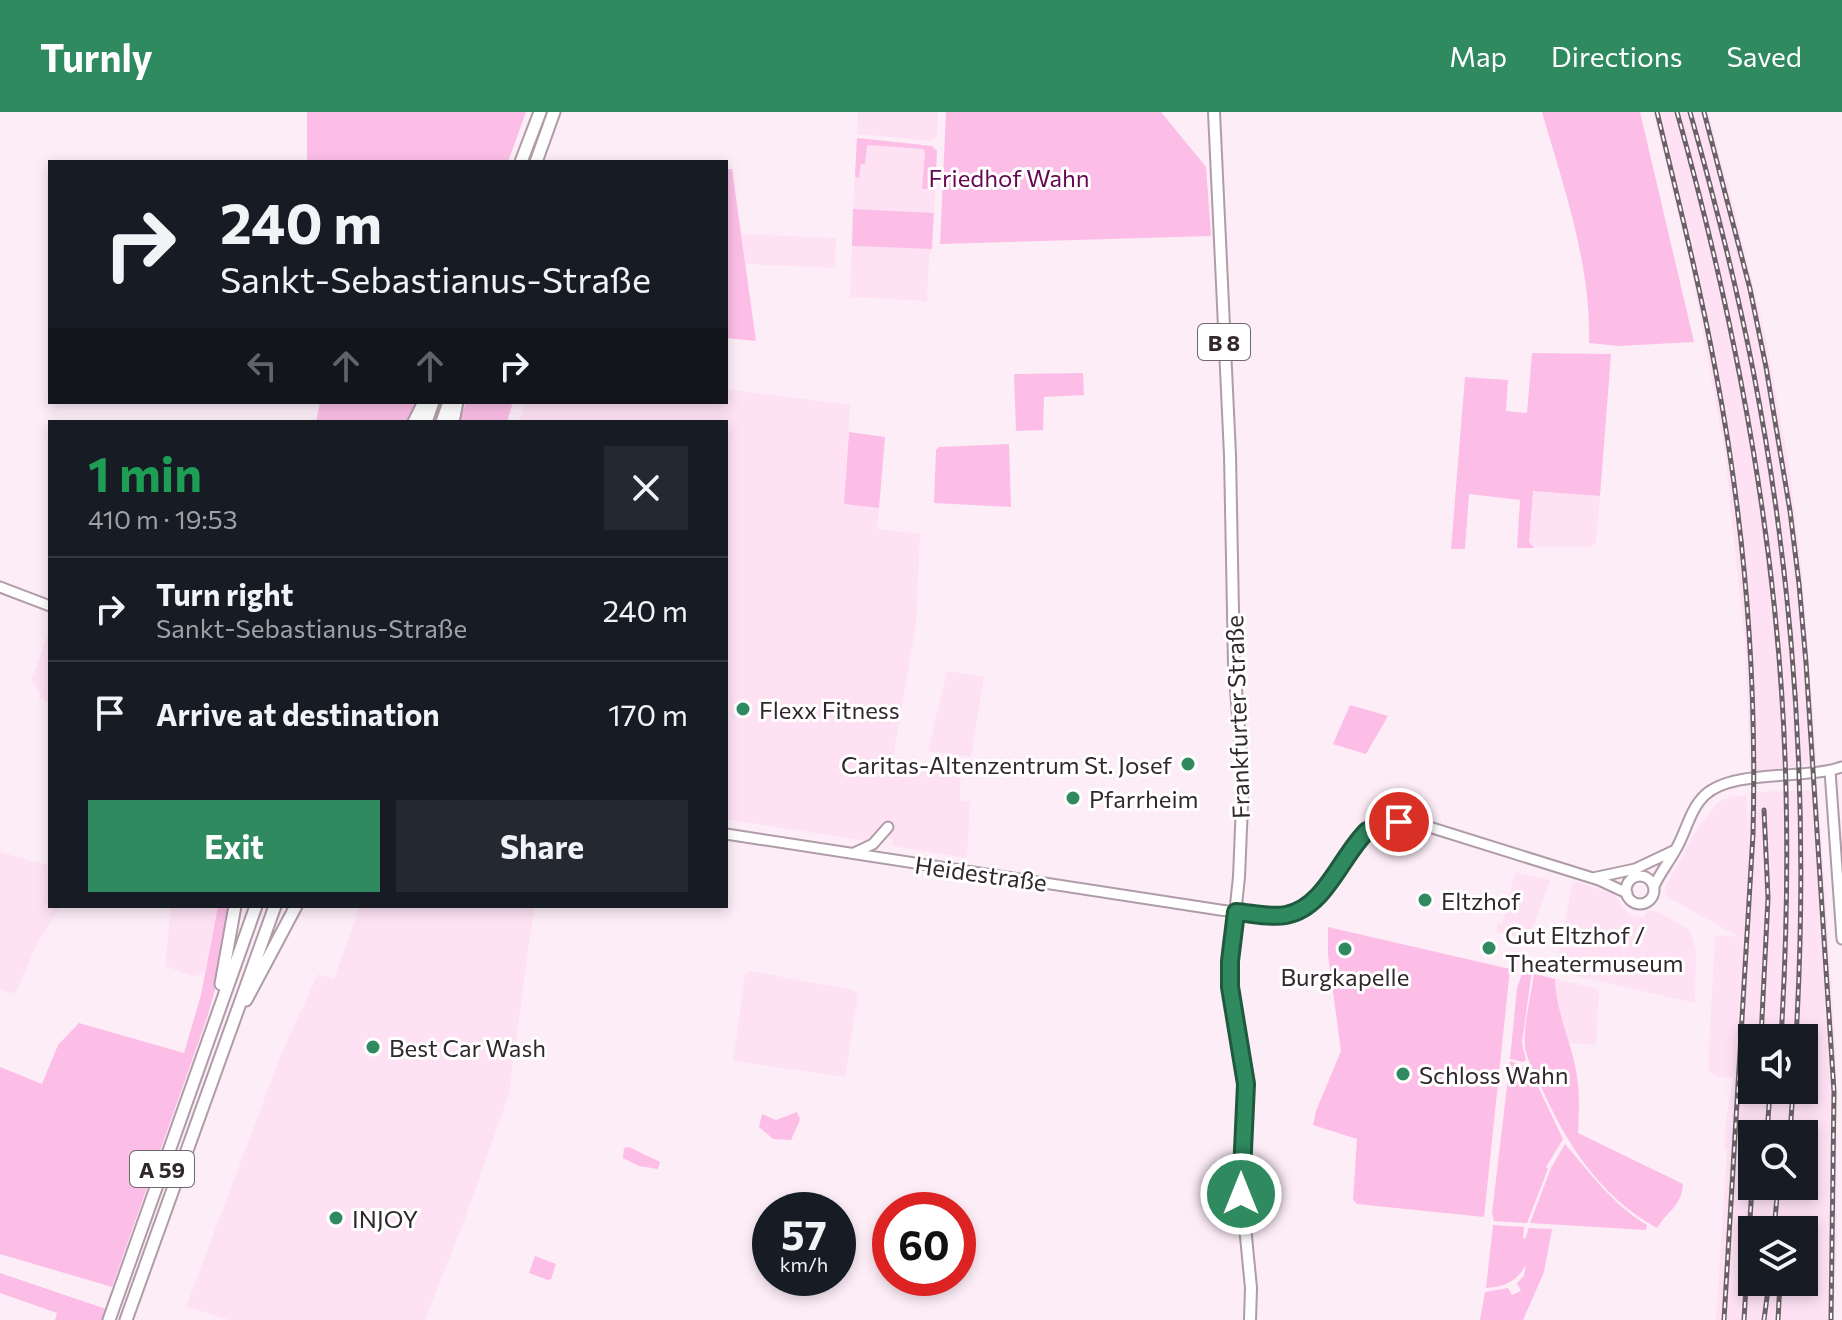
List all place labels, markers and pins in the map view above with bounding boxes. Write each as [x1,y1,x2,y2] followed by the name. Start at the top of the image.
[759,695,900,724] place label: Flexx Fitness
[734,700,752,718] marker: Flexx Fitness
[841,750,1173,779] place label: Caritas-Altenzentrum St. Josef
[1179,755,1197,773] marker: Caritas-Altenzentrum St. Josef
[1089,784,1199,813] place label: Pfarrheim
[1365,788,1433,856] pin
[1064,789,1082,807] marker: Pfarrheim
[1441,886,1521,915] place label: Eltzhof
[1416,891,1434,909] marker: Eltzhof
[1505,920,1684,977] place label: Gut Eltzhof / Theatermuseum
[1480,939,1498,957] marker: Gut Eltzhof / Theatermuseum
[1336,940,1354,958] marker: Burgkapelle
[1281,962,1409,991] place label: Burgkapelle
[389,1033,546,1062] place label: Best Car Wash
[364,1038,382,1056] marker: Best Car Wash
[1419,1060,1569,1089] place label: Schloss Wahn
[1394,1065,1412,1083] marker: Schloss Wahn
[352,1204,418,1233] place label: INJOY
[327,1209,345,1227] marker: INJOY

